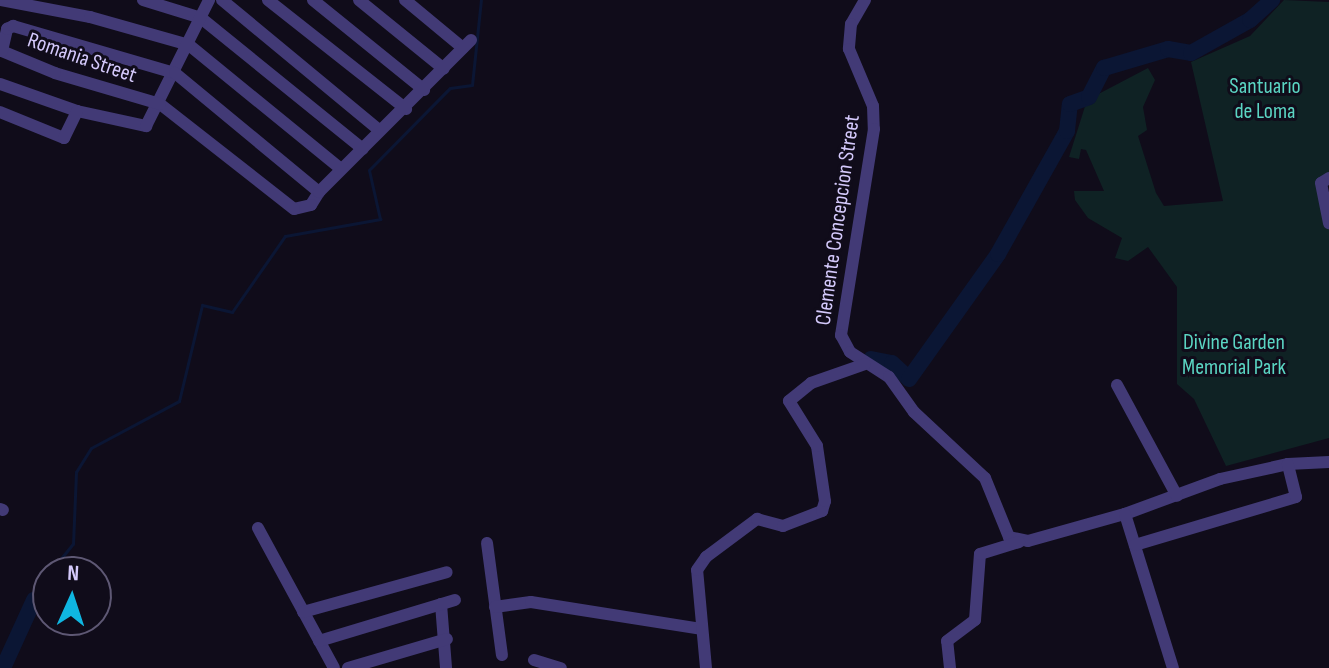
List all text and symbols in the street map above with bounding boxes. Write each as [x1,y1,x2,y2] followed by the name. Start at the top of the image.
[24,27,140,89] street label: Romania Street
[1229,73,1301,124] park label: Santuario de Loma
[810,113,866,327] street label: Clemente Concepcion Street
[1182,329,1286,380] park label: Divine Garden Memorial Park
[32,556,112,636] north arrow
[67,560,80,587] text: N

